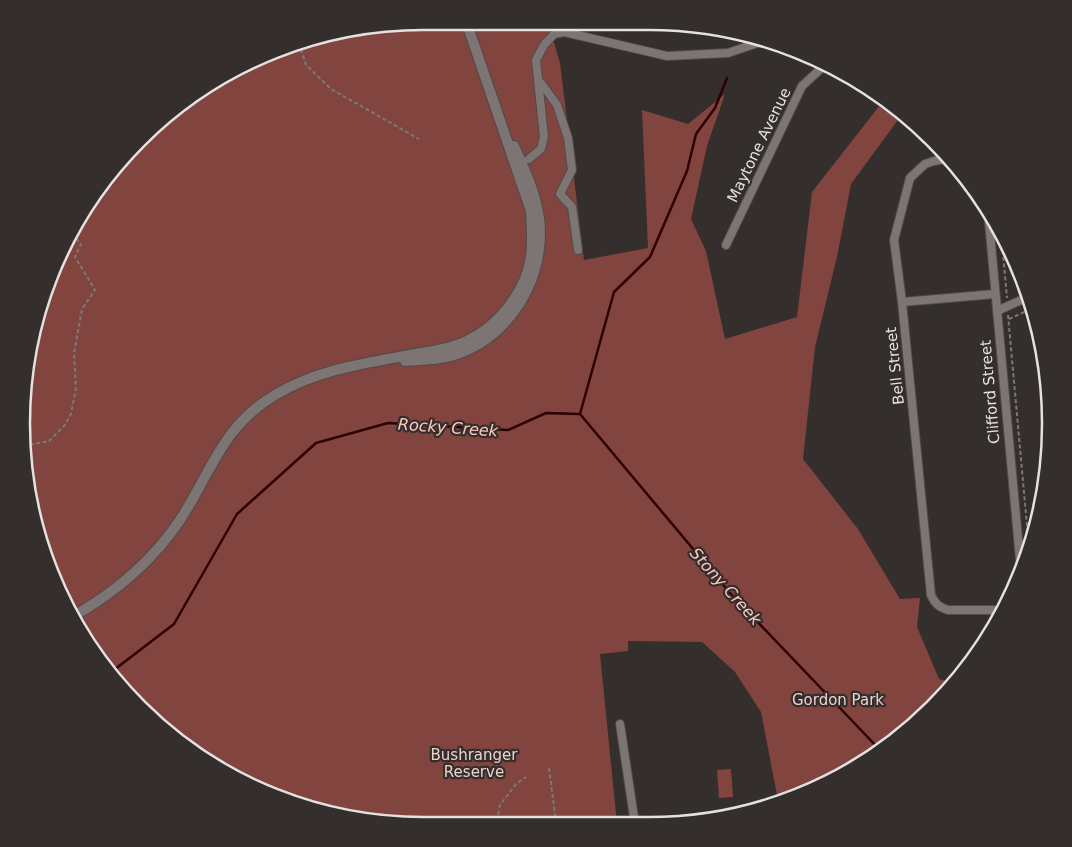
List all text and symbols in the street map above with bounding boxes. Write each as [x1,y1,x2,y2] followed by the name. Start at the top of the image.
[723,85,795,205] street label: Maytone Avenue
[882,326,908,406] street label: Bell Street
[976,339,1004,445] street label: Clifford Street
[397,415,499,441] water label: Rocky Creek
[686,544,766,630] water label: Stony Creek
[792,691,884,709] park label: Gordon Park
[431,746,518,781] park label: Bushranger Reserve

